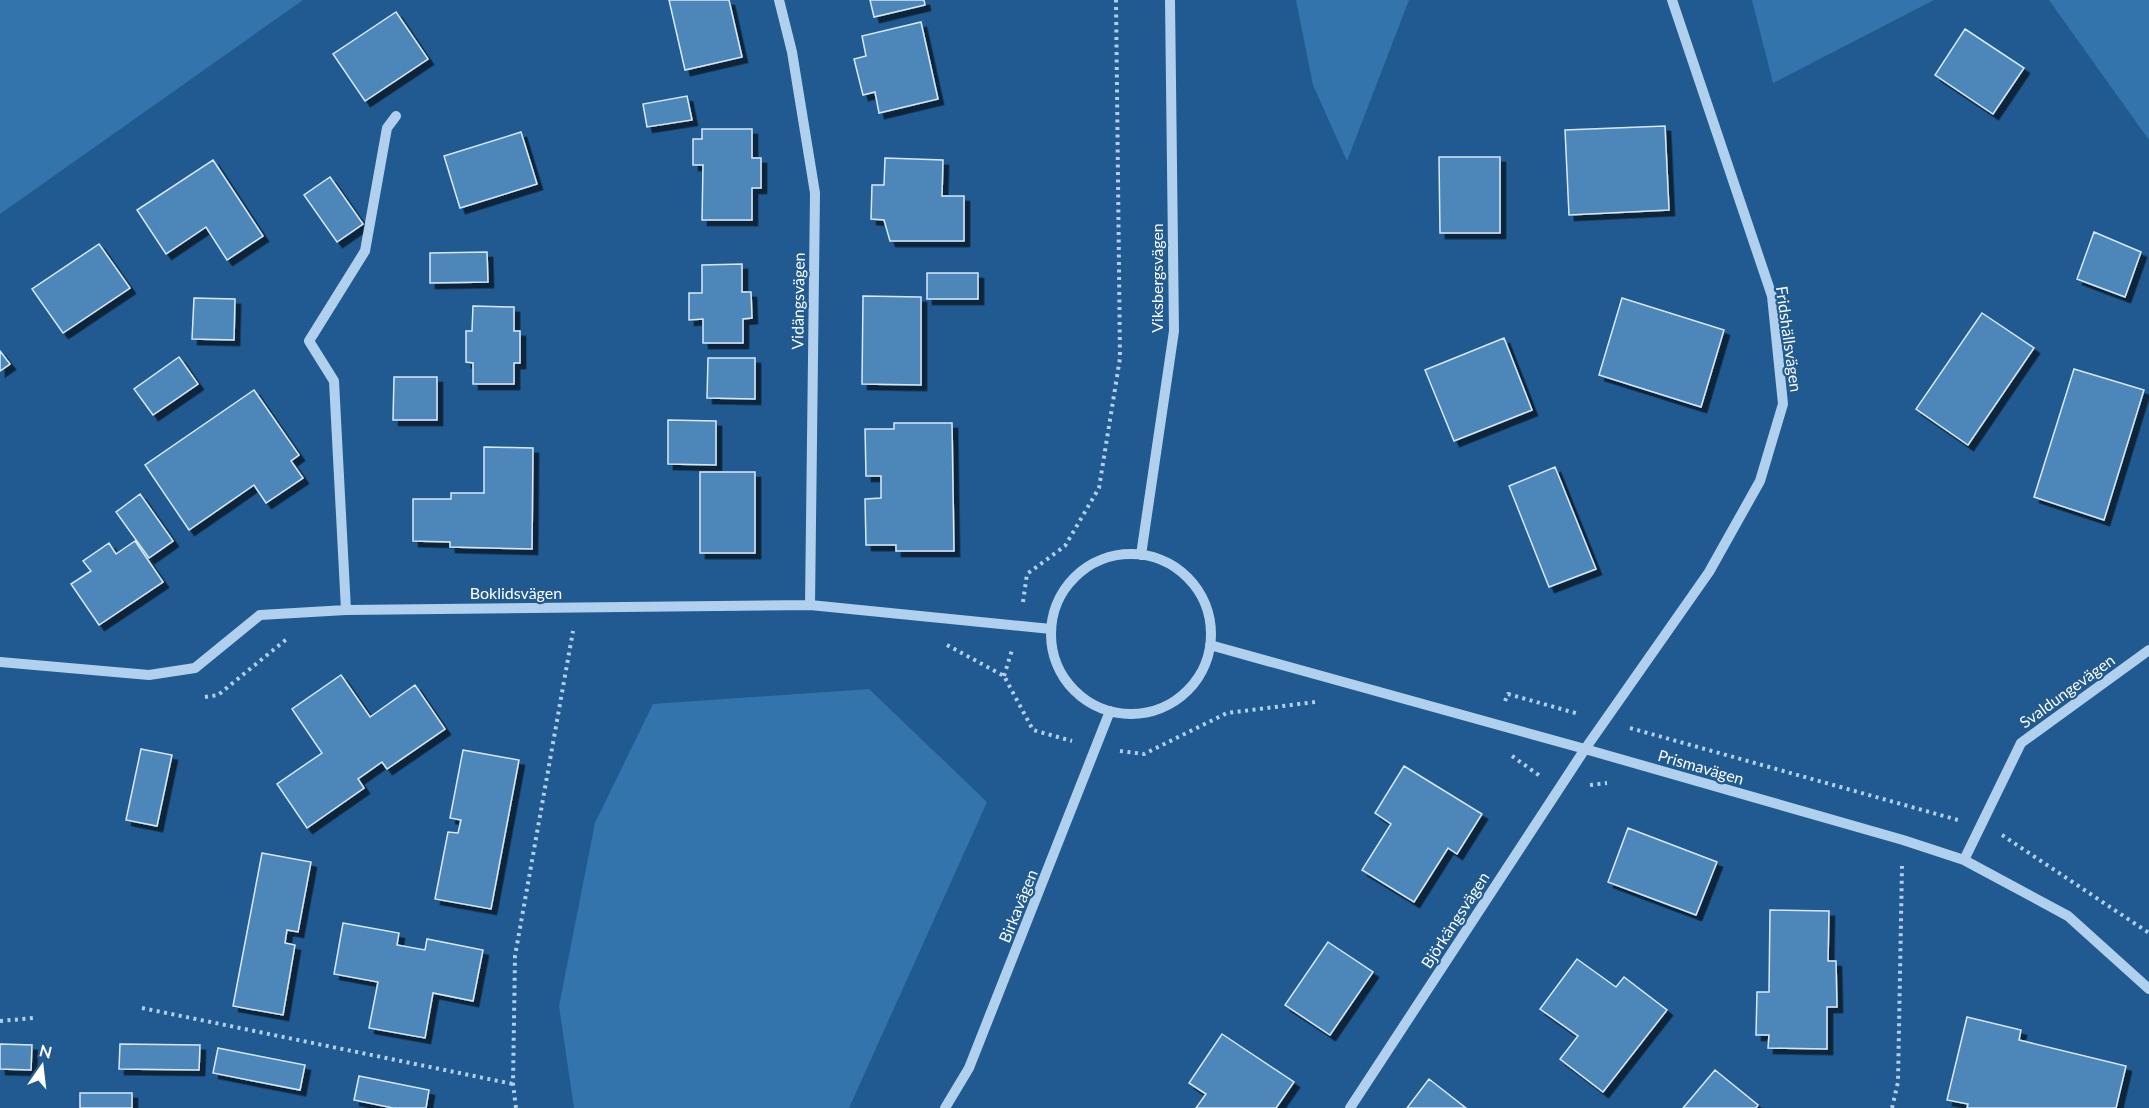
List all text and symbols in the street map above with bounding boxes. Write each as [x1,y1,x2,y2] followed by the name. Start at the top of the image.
[1147,223,1166,333] street label: Viksbergsvägen
[787,252,808,350] street label: Vidängsvägen
[1773,285,1806,393] street label: Fridshällsvägen
[470,583,562,602] street label: Boklidsvägen
[2015,650,2118,731] street label: Svaldungevägen
[1656,745,1746,788] street label: Prismavägen
[994,866,1041,945] street label: Birkavägen
[1416,868,1493,971] street label: Björkängsvägen
[12,1036,72,1096] north arrow
[37,1040,54,1062] text: N

